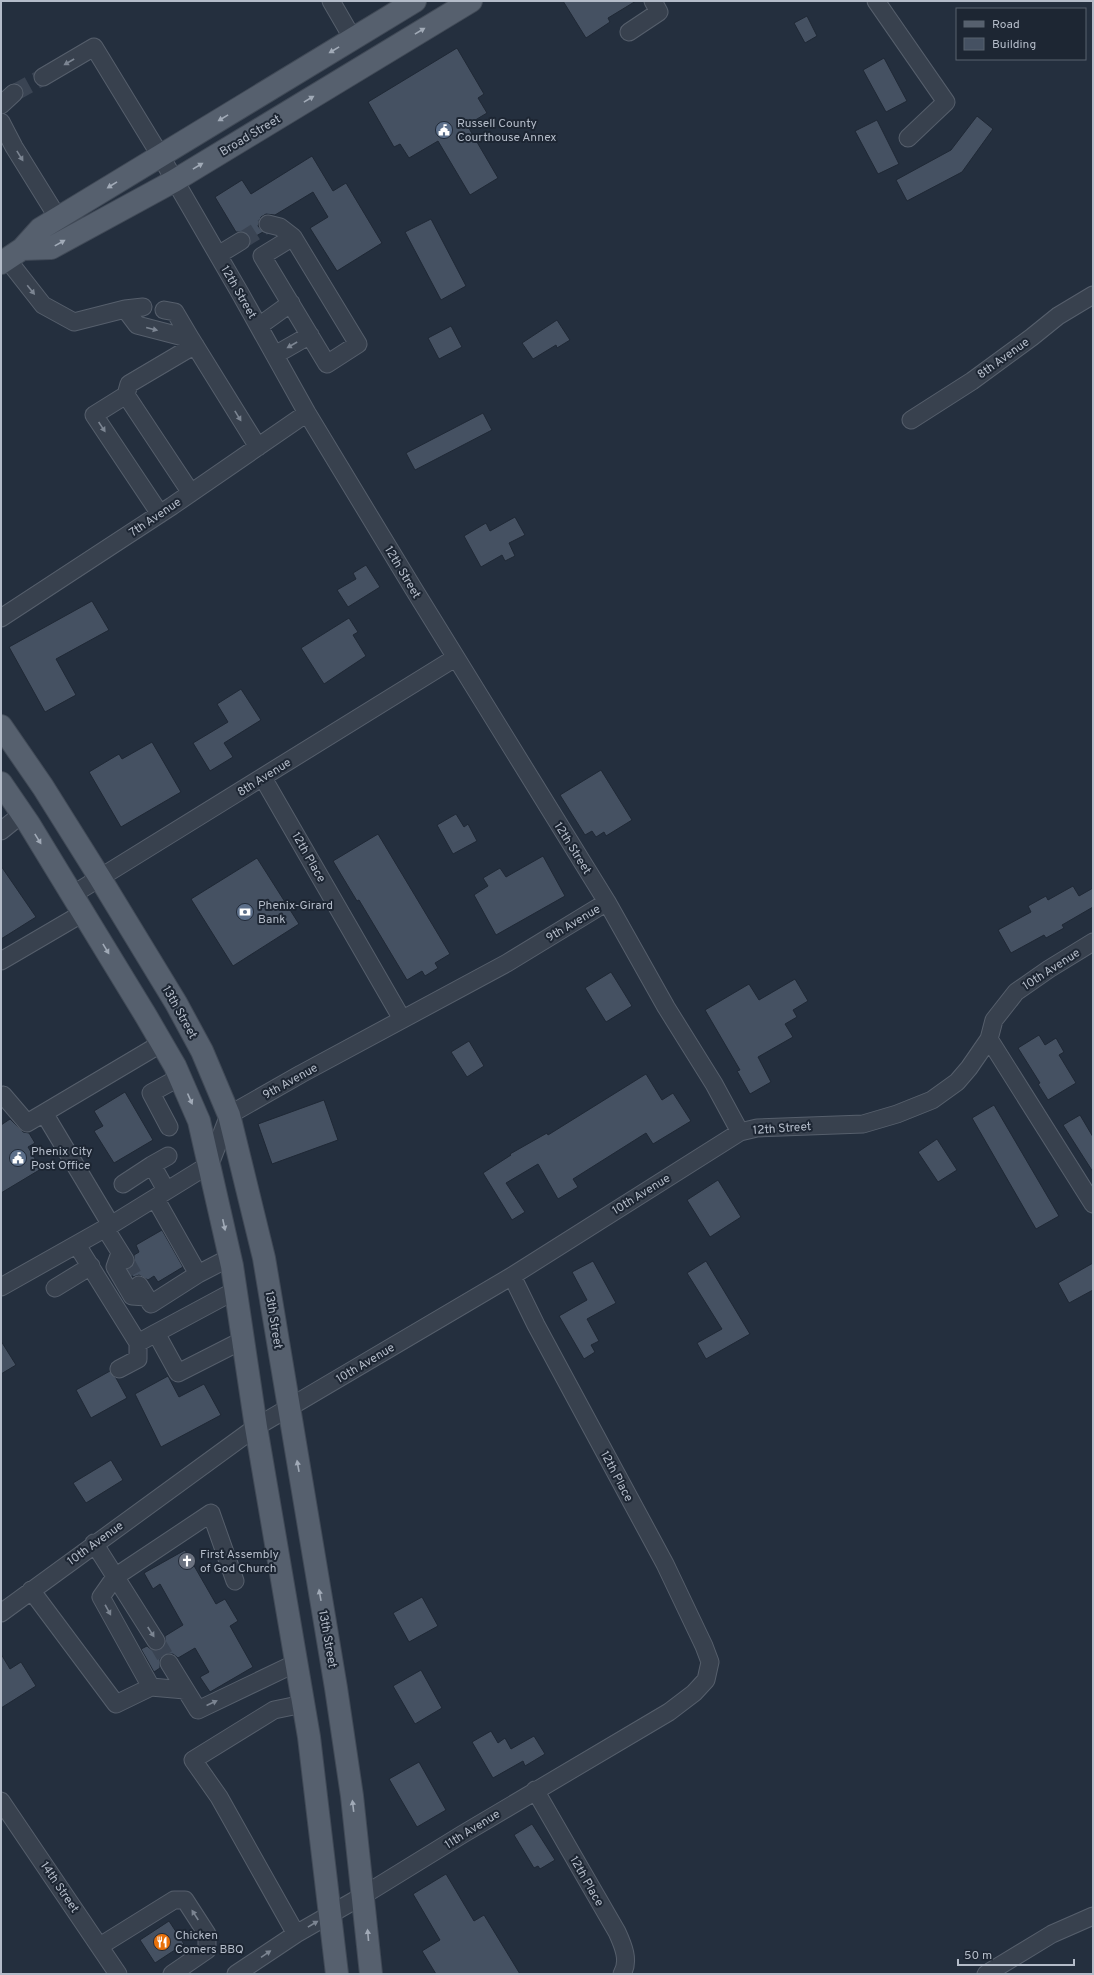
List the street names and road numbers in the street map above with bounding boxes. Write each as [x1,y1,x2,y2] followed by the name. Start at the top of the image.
[217,111,284,160] street label: Broad Street
[217,263,260,322] street label: 12th Street
[974,335,1033,383] street label: 8th Avenue
[126,495,185,541] street label: 7th Avenue
[380,543,424,602] street label: 12th Street
[235,755,294,801] street label: 8th Avenue
[550,819,594,878] street label: 12th Street
[287,829,329,886] street label: 12th Place
[543,901,604,946] street label: 9th Avenue
[1020,945,1083,994] street label: 10th Avenue
[158,983,200,1042] street label: 13th Street
[260,1060,321,1104] street label: 9th Avenue
[752,1119,812,1139] street label: 12th Street
[609,1171,674,1219] street label: 10th Avenue
[261,1290,285,1350] street label: 13th Street
[333,1340,398,1388] street label: 10th Avenue
[596,1448,636,1505] street label: 12th Place
[64,1518,127,1570] street label: 10th Avenue
[314,1609,340,1669] street label: 13th Street
[442,1807,503,1853] street label: 11th Avenue
[565,1853,607,1910] street label: 12th Place
[36,1859,82,1916] street label: 14th Street

